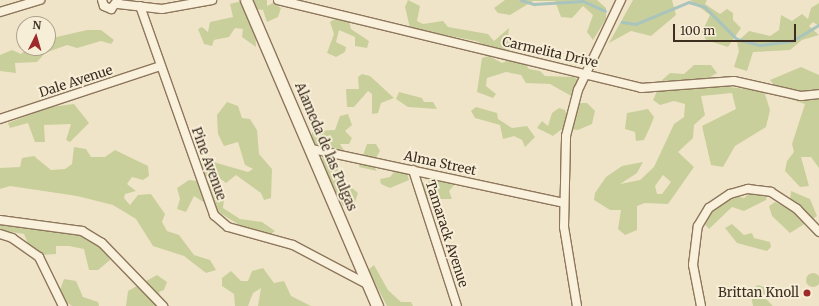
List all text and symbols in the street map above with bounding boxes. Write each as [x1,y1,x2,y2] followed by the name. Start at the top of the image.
[16,16,56,56] north arrow
[675,16,798,42] scale bar
[32,18,42,32] text: N
[680,23,715,38] text: 100 m
[500,34,600,72] street label: Carmelita Drive
[37,63,115,101] street label: Dale Avenue
[291,80,359,214] street label: Alameda de las Pulgas
[188,125,228,203] street label: Pine Avenue
[402,149,478,179] street label: Alma Street
[421,178,471,290] street label: Tamarack Avenue
[718,285,799,301] place label: Brittan Knoll
[802,288,812,298] marker: Brittan Knoll

